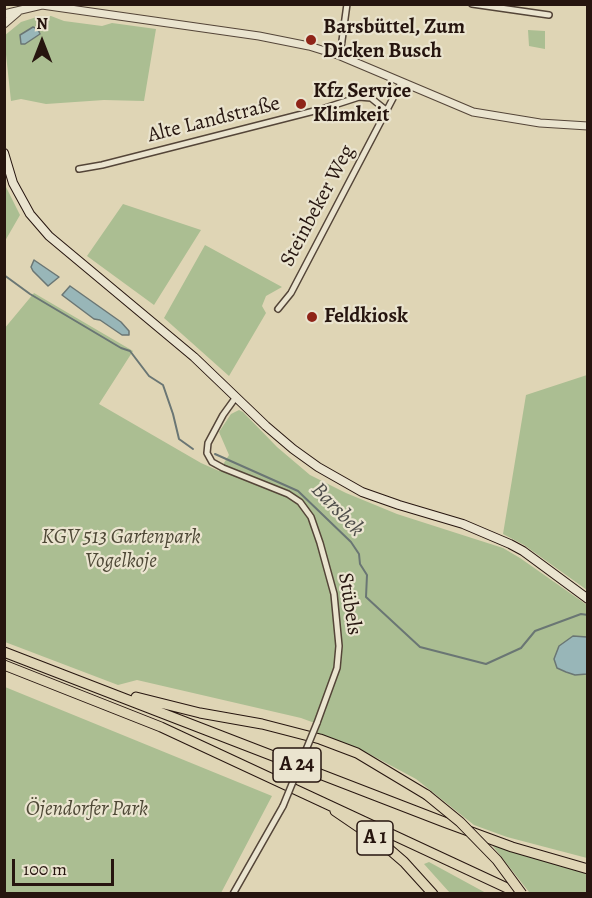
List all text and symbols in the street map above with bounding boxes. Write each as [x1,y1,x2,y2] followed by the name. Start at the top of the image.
[12,12,72,72] north arrow
[36,13,48,35] text: N
[323,15,465,65] place label: Barsbüttel, Zum Dicken Busch
[304,33,318,47] marker: Barsbüttel, Zum Dicken Busch
[313,79,411,129] place label: Kfz Service Klimkeit
[145,91,283,149] street label: Alte Landstraße
[294,97,308,111] marker: Kfz Service Klimkeit
[275,141,361,271] street label: Steinbeker Weg
[324,304,408,330] place label: Feldkiosk
[305,310,319,324] marker: Feldkiosk
[305,477,369,543] water label: Barsbek
[41,525,201,575] park label: KGV 513 Gartenpark Vogelkoje
[332,571,366,637] street label: Stübels
[273,748,321,782] road number: A 24
[26,797,148,823] park label: Öjendorfer Park
[357,821,393,855] road number: A 1
[15,847,117,885] scale bar
[23,857,67,881] text: 100 m

